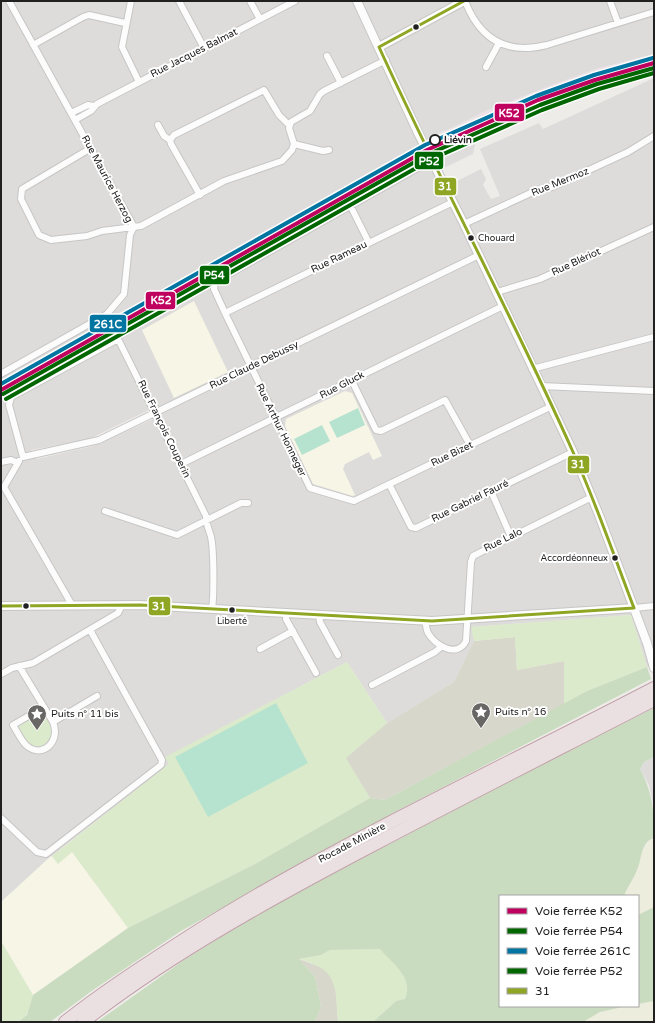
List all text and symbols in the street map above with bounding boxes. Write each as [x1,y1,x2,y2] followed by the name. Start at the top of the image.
[411,22,421,32] unlabelled marker
[148,26,240,80] street label: Rue Jacques Balmat
[494,103,525,122] line badge: K52
[498,107,520,120] text: K52
[79,133,135,225] street label: Rue Maurice Herzog
[429,134,441,146] marker: Liévin
[444,134,472,146] place label: Liévin
[414,151,444,170] line badge: P52
[418,155,440,168] text: P52
[530,165,590,199] street label: Rue Mermoz
[434,177,457,196] line badge: 31
[438,180,452,193] text: 31
[466,233,476,243] marker: Chouard
[478,233,515,244] place label: Chouard
[309,238,369,276] street label: Rue Rameau
[550,245,603,279] street label: Rue Blériot
[199,265,230,285] line badge: P54
[203,269,225,282] text: P54
[145,291,176,310] line badge: K52
[150,294,172,307] text: K52
[89,314,127,333] line badge: 261C
[94,318,123,331] text: 261C
[208,338,301,392] street label: Rue Claude Debussy
[318,368,367,401] street label: Rue Gluck
[135,378,193,480] street label: Rue François Couperin
[253,381,309,479] street label: Rue Arthur Honneger
[429,439,475,469] street label: Rue Bizet
[567,455,590,474] line badge: 31
[571,458,585,471] text: 31
[429,477,511,525] street label: Rue Gabriel Fauré
[482,526,524,554] street label: Rue Lalo
[541,553,608,564] place label: Accordéonneux
[610,553,620,563] marker: Accordéonneux
[148,596,171,616] line badge: 31
[152,600,166,613] text: 31
[21,601,31,611] unlabelled marker
[227,605,237,615] marker: Liberté
[217,616,247,627] place label: Liberté
[470,701,492,729] place icon: Puits n° 16
[26,703,48,731] place icon: Puits n° 11 bis
[495,706,546,718] place label: Puits n° 16
[51,708,119,720] place label: Puits n° 11 bis
[316,820,388,866] street label: Rocade Minière
[499,895,639,1007] legend
[535,904,623,918] text: Voie ferrée K52
[535,924,623,938] text: Voie ferrée P54
[535,944,631,958] text: Voie ferrée 261C
[535,964,623,978] text: Voie ferrée P52
[535,984,550,998] text: 31

